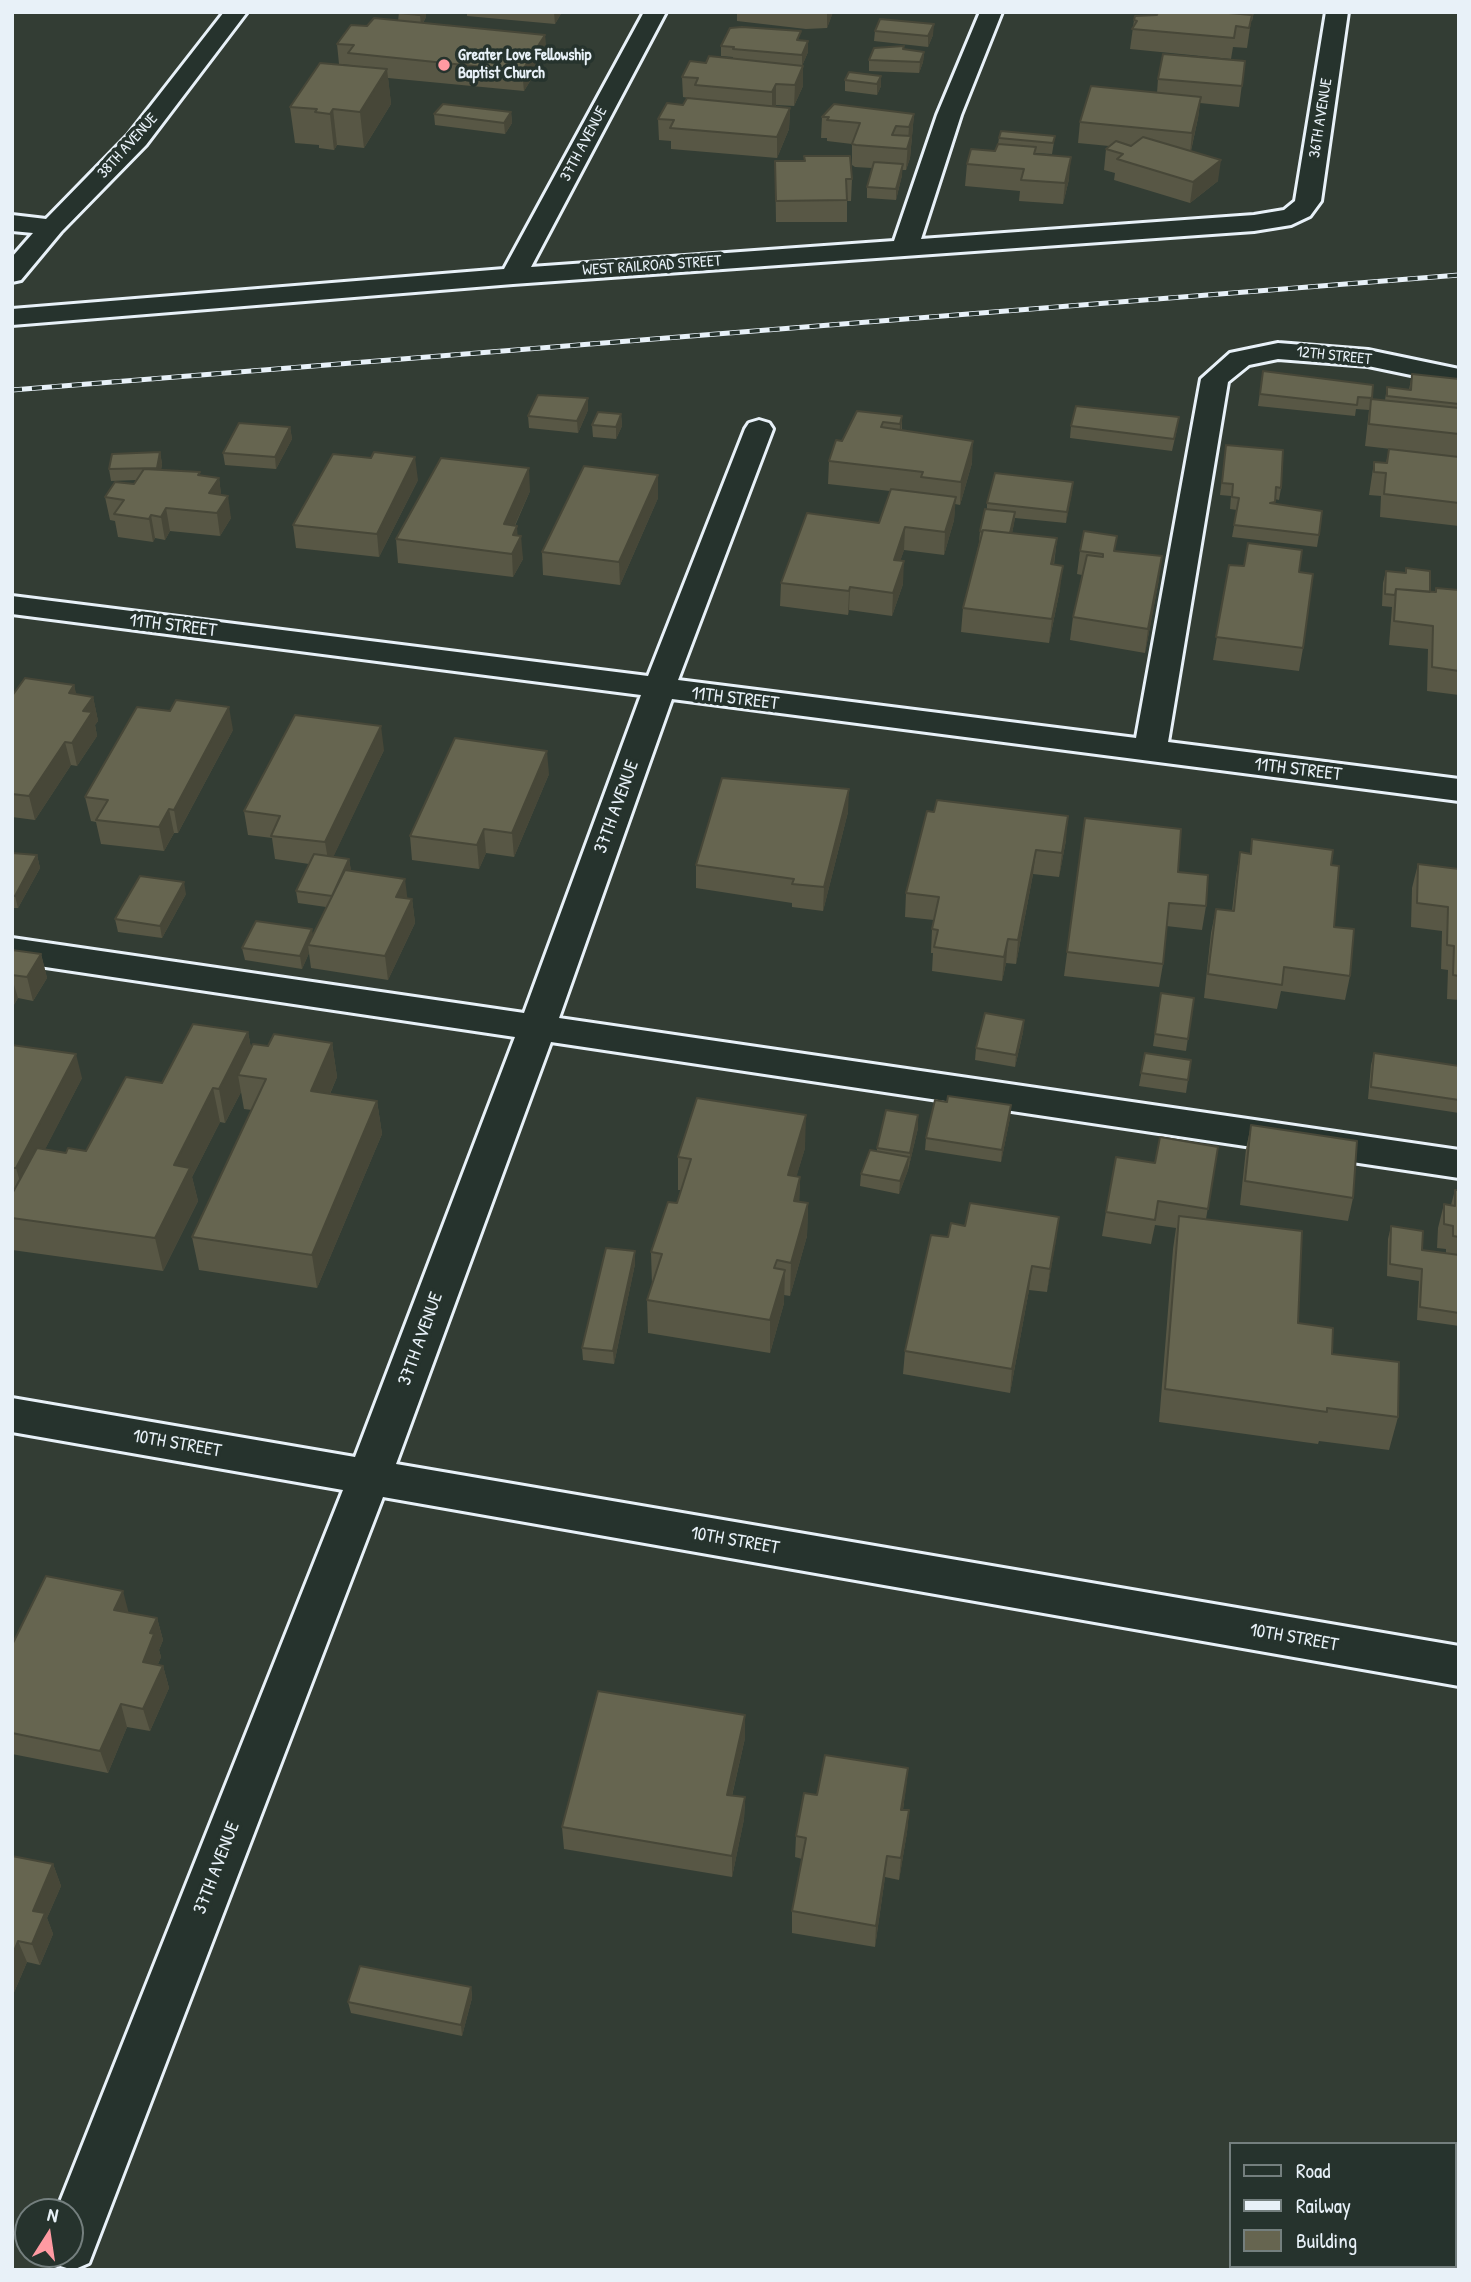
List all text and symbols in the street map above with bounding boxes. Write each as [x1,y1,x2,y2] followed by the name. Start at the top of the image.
[458,46,591,84] place label: Greater Love Fellowship Baptist Church
[436,57,452,73] marker: Greater Love Fellowship Baptist Church
[1305,77,1337,159] street label: 36TH AVENUE
[556,103,612,185] street label: 37TH AVENUE
[94,109,162,183] street label: 38TH AVENUE
[582,252,722,280] street label: WEST RAILROAD STREET
[1295,342,1373,370] street label: 12TH STREET
[128,609,218,643] street label: 11TH STREET
[690,682,780,716] street label: 11TH STREET
[1253,753,1343,787] street label: 11TH STREET
[590,757,644,857] street label: 37TH AVENUE
[394,1289,448,1389] street label: 37TH AVENUE
[131,1425,223,1463] street label: 10TH STREET
[689,1522,781,1560] street label: 10TH STREET
[1248,1619,1340,1657] street label: 10TH STREET
[189,1818,245,1918] street label: 37TH AVENUE
[1230,2142,1457,2268] legend
[1296,2156,1330,2185] text: Road
[1296,2191,1351,2220] text: Railway
[14,2198,84,2268] north arrow
[45,2201,61,2228] text: N
[1296,2226,1357,2255] text: Building

